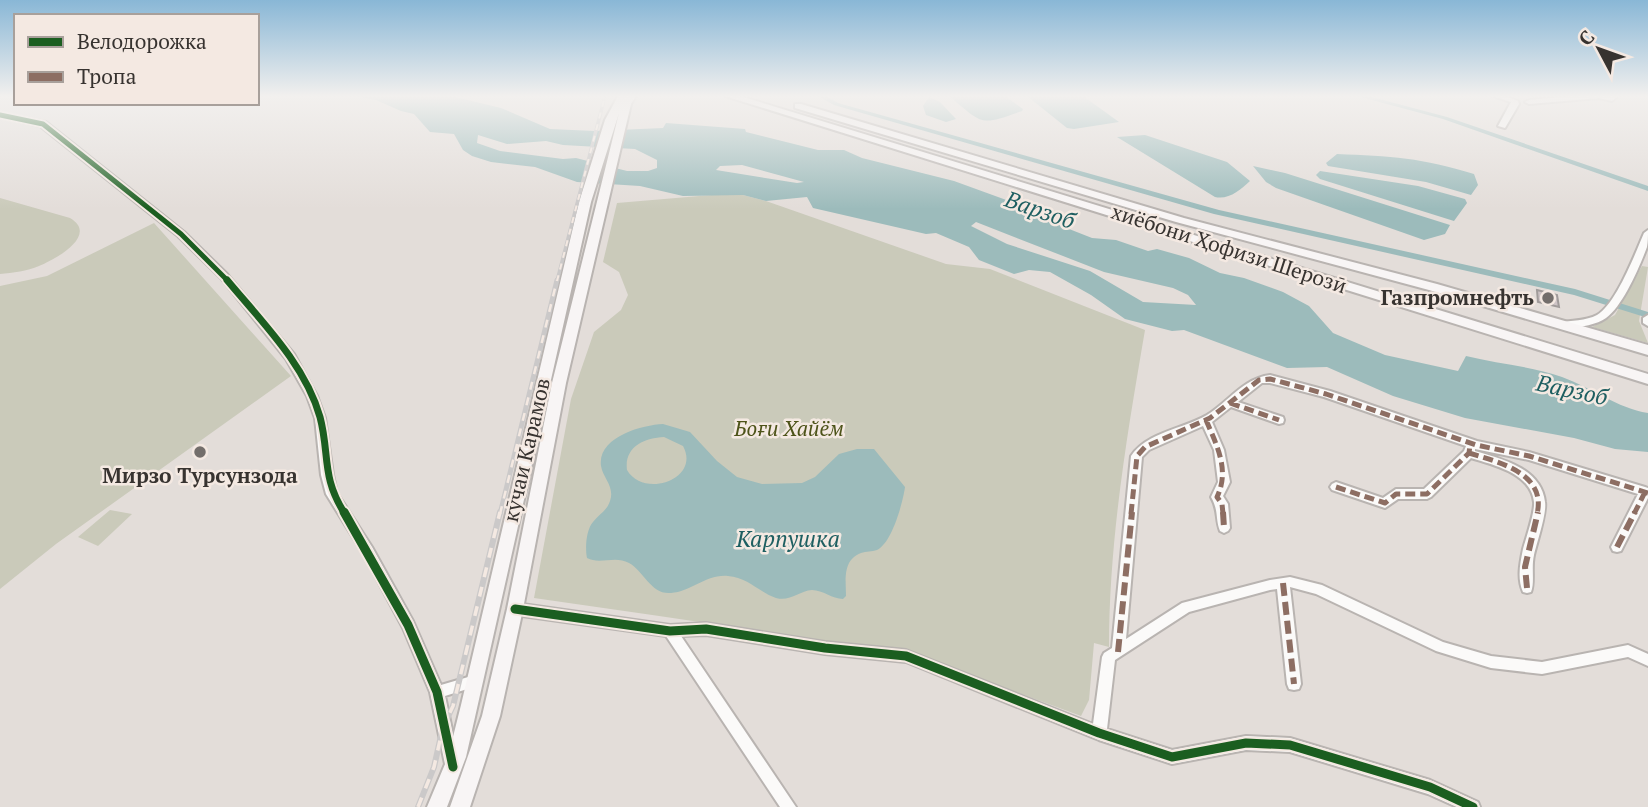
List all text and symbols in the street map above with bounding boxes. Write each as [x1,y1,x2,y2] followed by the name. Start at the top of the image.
[14,14,259,105] legend
[1564,14,1634,84] north arrow
[1572,25,1599,50] text: С
[77,27,207,55] text: Велодорожка
[77,62,137,90] text: Тропа
[1000,183,1081,236] water label: Варзоб
[1108,197,1351,299] street label: хиёбони Ҳофизи Шерозӣ
[1381,283,1534,311] place label: Газпромнефть
[1540,290,1556,306] marker: Газпромнефть
[1533,367,1612,412] water label: Варзоб
[496,375,556,525] street label: кӯчаи Карамов
[733,414,844,442] park label: Боғи Хайём
[192,444,208,460] marker: Мирзо Турсунзода
[102,461,298,489] place label: Мирзо Турсунзода
[735,523,840,554] water label: Карпушка

